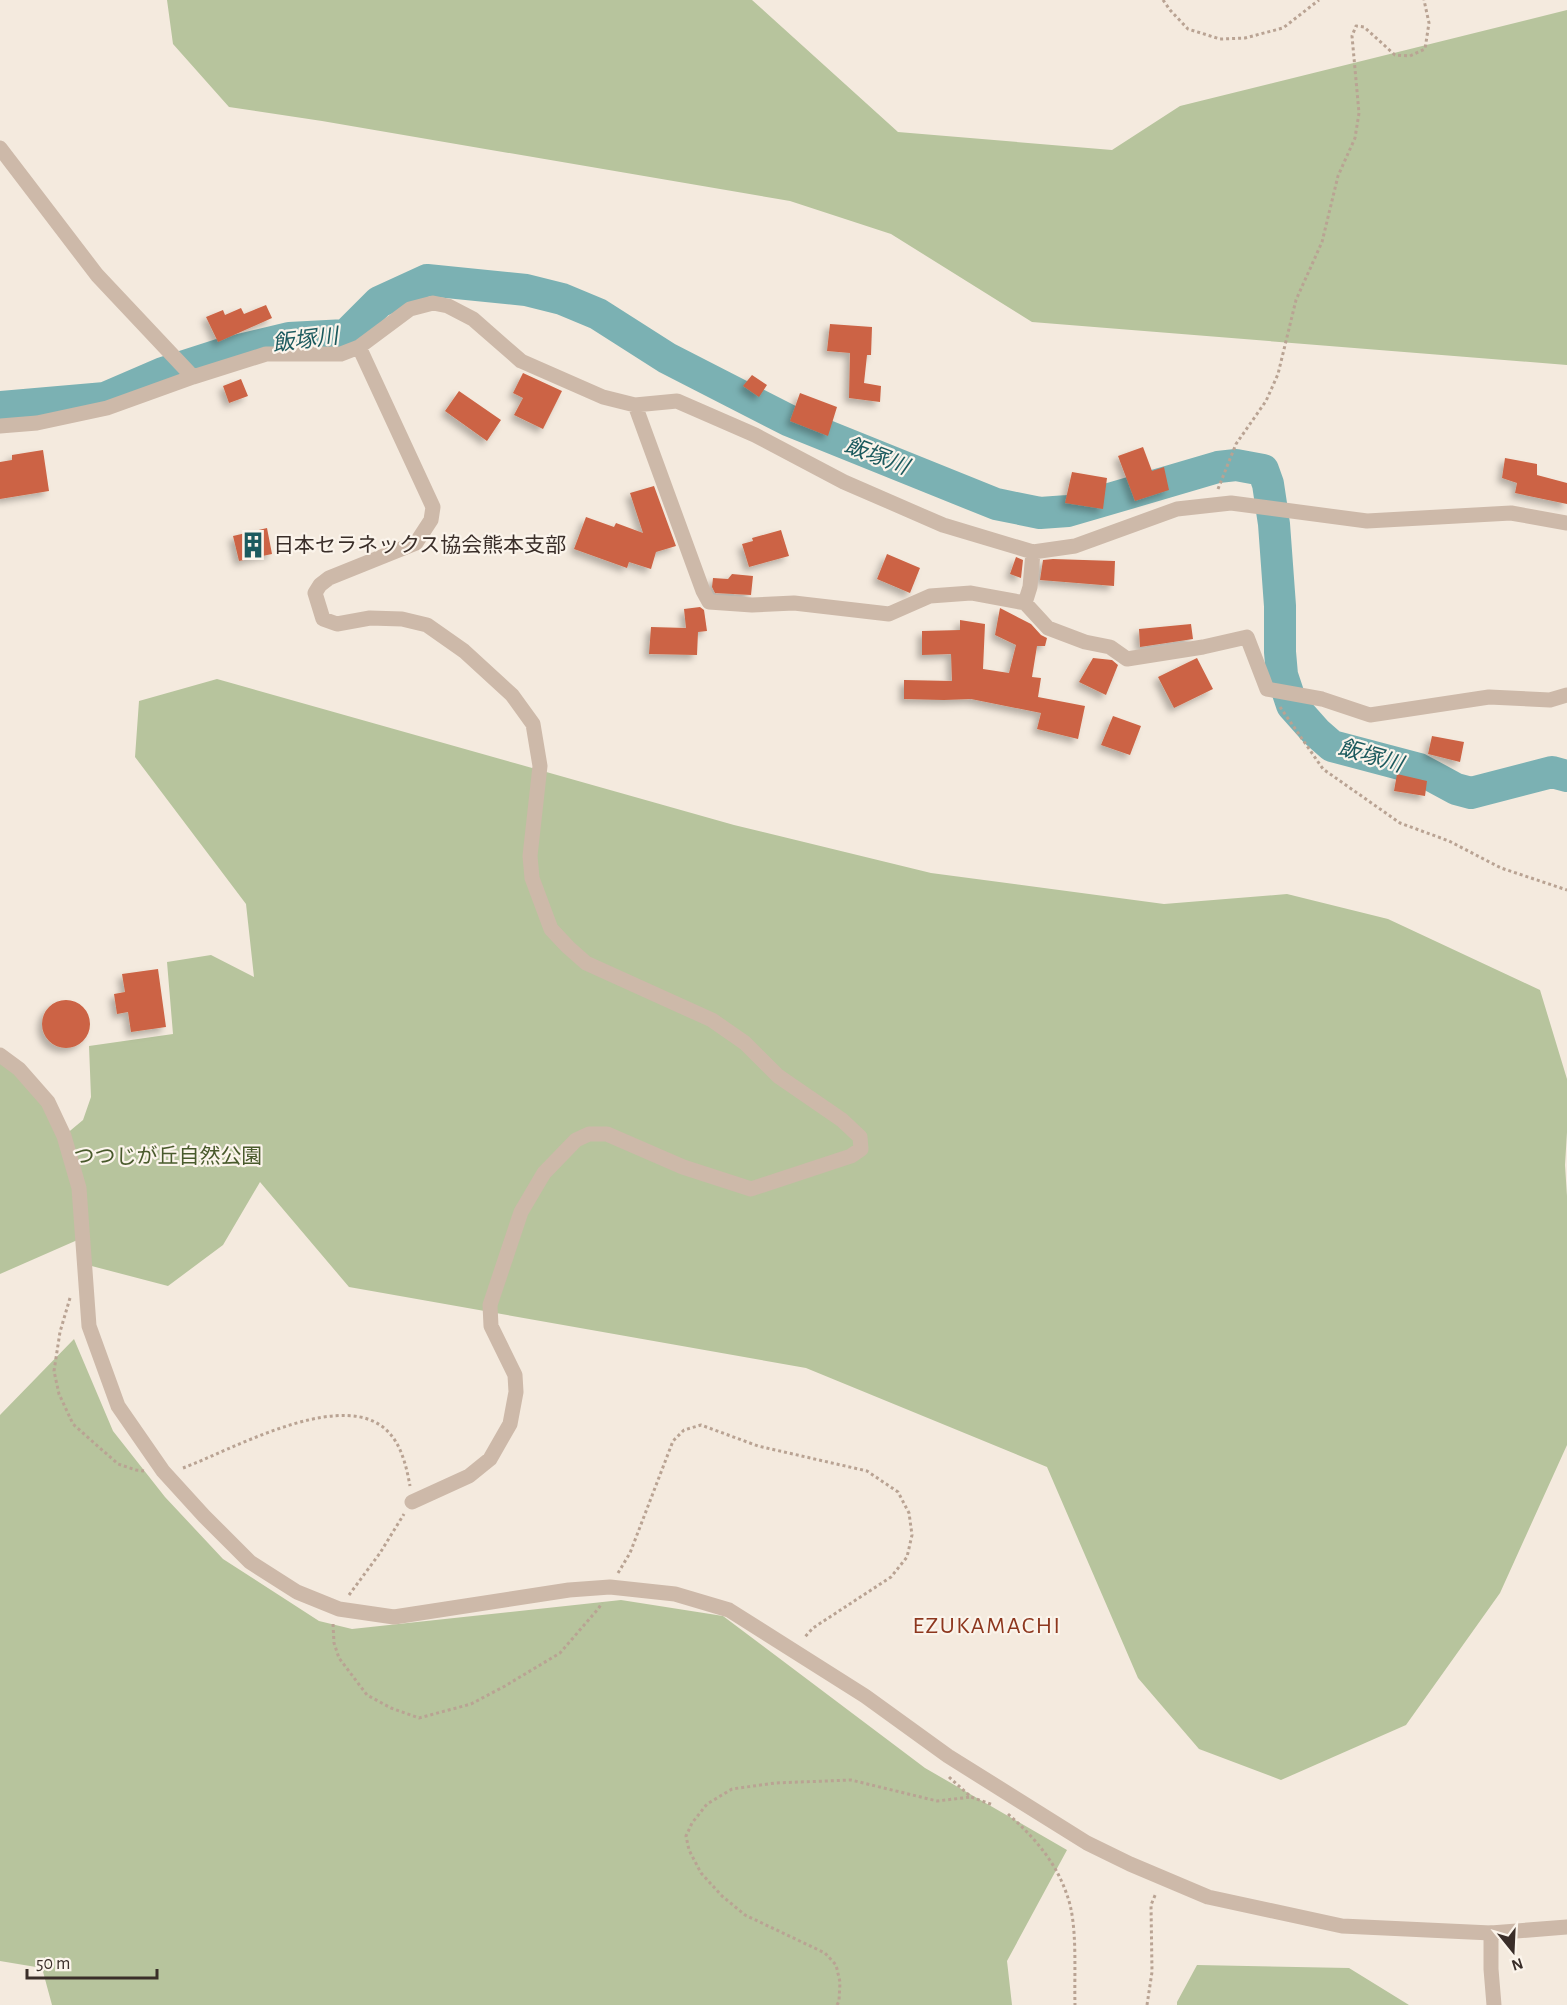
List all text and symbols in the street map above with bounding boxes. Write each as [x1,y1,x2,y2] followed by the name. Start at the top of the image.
[271,324,341,355] water label: 飯塚川
[842,433,914,479] water label: 飯塚川
[238,530,268,560] building icon: 日本セラネックス協会熊本支部
[273,534,566,556] place label: 日本セラネックス協会熊本支部
[1336,735,1408,776] water label: 飯塚川
[74,1145,263,1167] park label: つつじが丘自然公園
[912,1614,1062,1638] district label: EZUKAMACHI
[1483,1921,1543,1981] north arrow
[27,1942,158,1980] scale bar
[36,1955,70,1973] text: 50 m
[1510,1955,1525,1974] text: N

